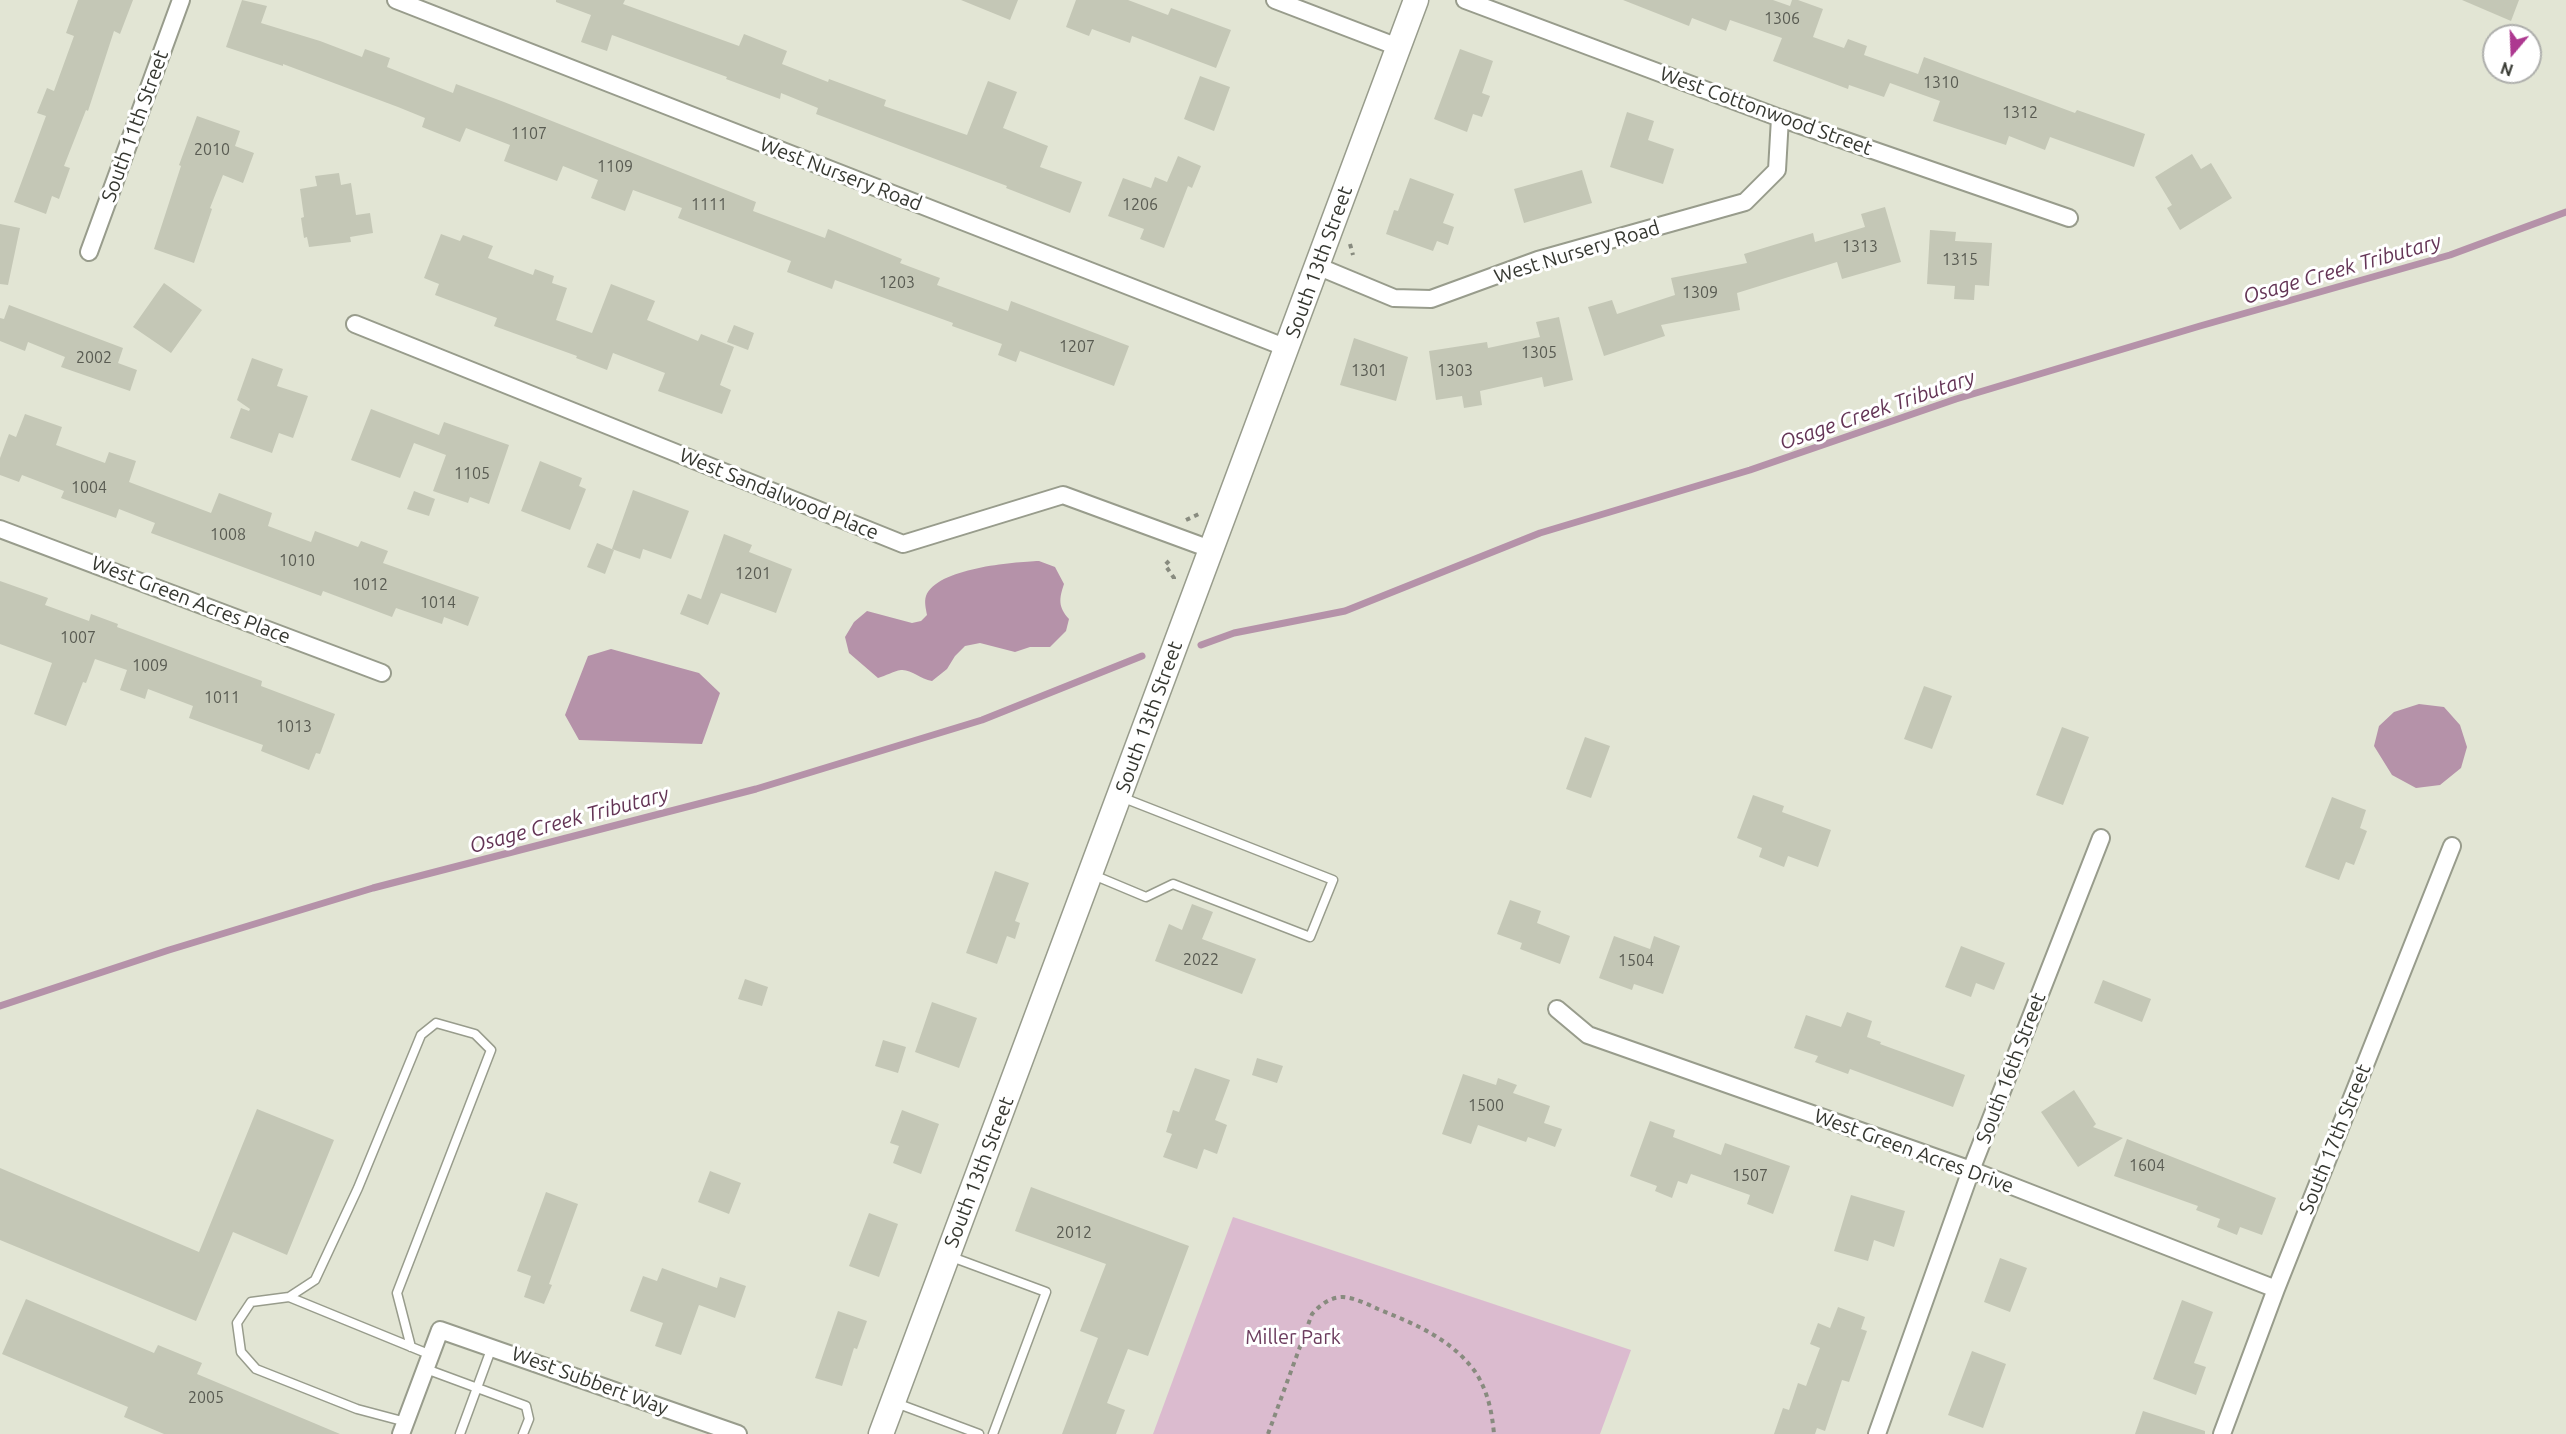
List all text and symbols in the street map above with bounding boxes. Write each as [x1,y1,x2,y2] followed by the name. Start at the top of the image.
[1764,9,1800,29] house number: 1306
[2482,24,2542,84] north arrow
[96,47,174,205] street label: South 11th Street
[2498,59,2515,80] text: N
[1657,61,1875,161] street label: West Cottonwood Street
[1923,73,1959,93] house number: 1310
[2002,103,2038,123] house number: 1312
[511,124,547,144] house number: 1107
[757,132,925,216] street label: West Nursery Road
[194,140,230,160] house number: 2010
[597,157,633,177] house number: 1109
[1280,183,1358,341] street label: South 13th Street
[691,195,727,215] house number: 1111
[1122,195,1158,215] house number: 1206
[1491,215,1663,289] street label: West Nursery Road
[2240,229,2444,309] water label: Osage Creek Tributary
[1842,237,1878,257] house number: 1313
[1942,250,1978,270] house number: 1315
[879,273,915,293] house number: 1203
[1682,283,1718,303] house number: 1309
[1059,337,1095,357] house number: 1207
[1521,343,1557,363] house number: 1305
[76,348,112,368] house number: 2002
[1351,361,1387,381] house number: 1301
[1437,361,1473,381] house number: 1303
[1776,365,1978,455] water label: Osage Creek Tributary
[676,443,882,545] street label: West Sandalwood Place
[454,464,490,484] house number: 1105
[71,478,107,498] house number: 1004
[210,525,246,545] house number: 1008
[88,551,294,649] street label: West Green Acres Place
[279,551,315,571] house number: 1010
[735,564,771,584] house number: 1201
[352,575,388,595] house number: 1012
[420,593,456,613] house number: 1014
[60,628,96,648] house number: 1007
[1110,638,1188,796] street label: South 13th Street
[132,656,168,676] house number: 1009
[204,688,240,708] house number: 1011
[276,717,312,737] house number: 1013
[467,781,671,859] water label: Osage Creek Tributary
[1183,950,1219,970] house number: 2022
[1618,951,1654,971] house number: 1504
[1971,989,2051,1147] street label: South 16th Street
[2294,1060,2376,1218] street label: South 17th Street
[939,1093,1019,1251] street label: South 13th Street
[1468,1096,1504,1116] house number: 1500
[1811,1104,2017,1198] street label: West Green Acres Drive
[2129,1156,2165,1176] house number: 1604
[1732,1166,1768,1186] house number: 1507
[1056,1223,1092,1243] house number: 2012
[1245,1325,1341,1349] park label: Miller Park
[509,1342,671,1420] street label: West Subbert Way
[188,1388,224,1408] house number: 2005

